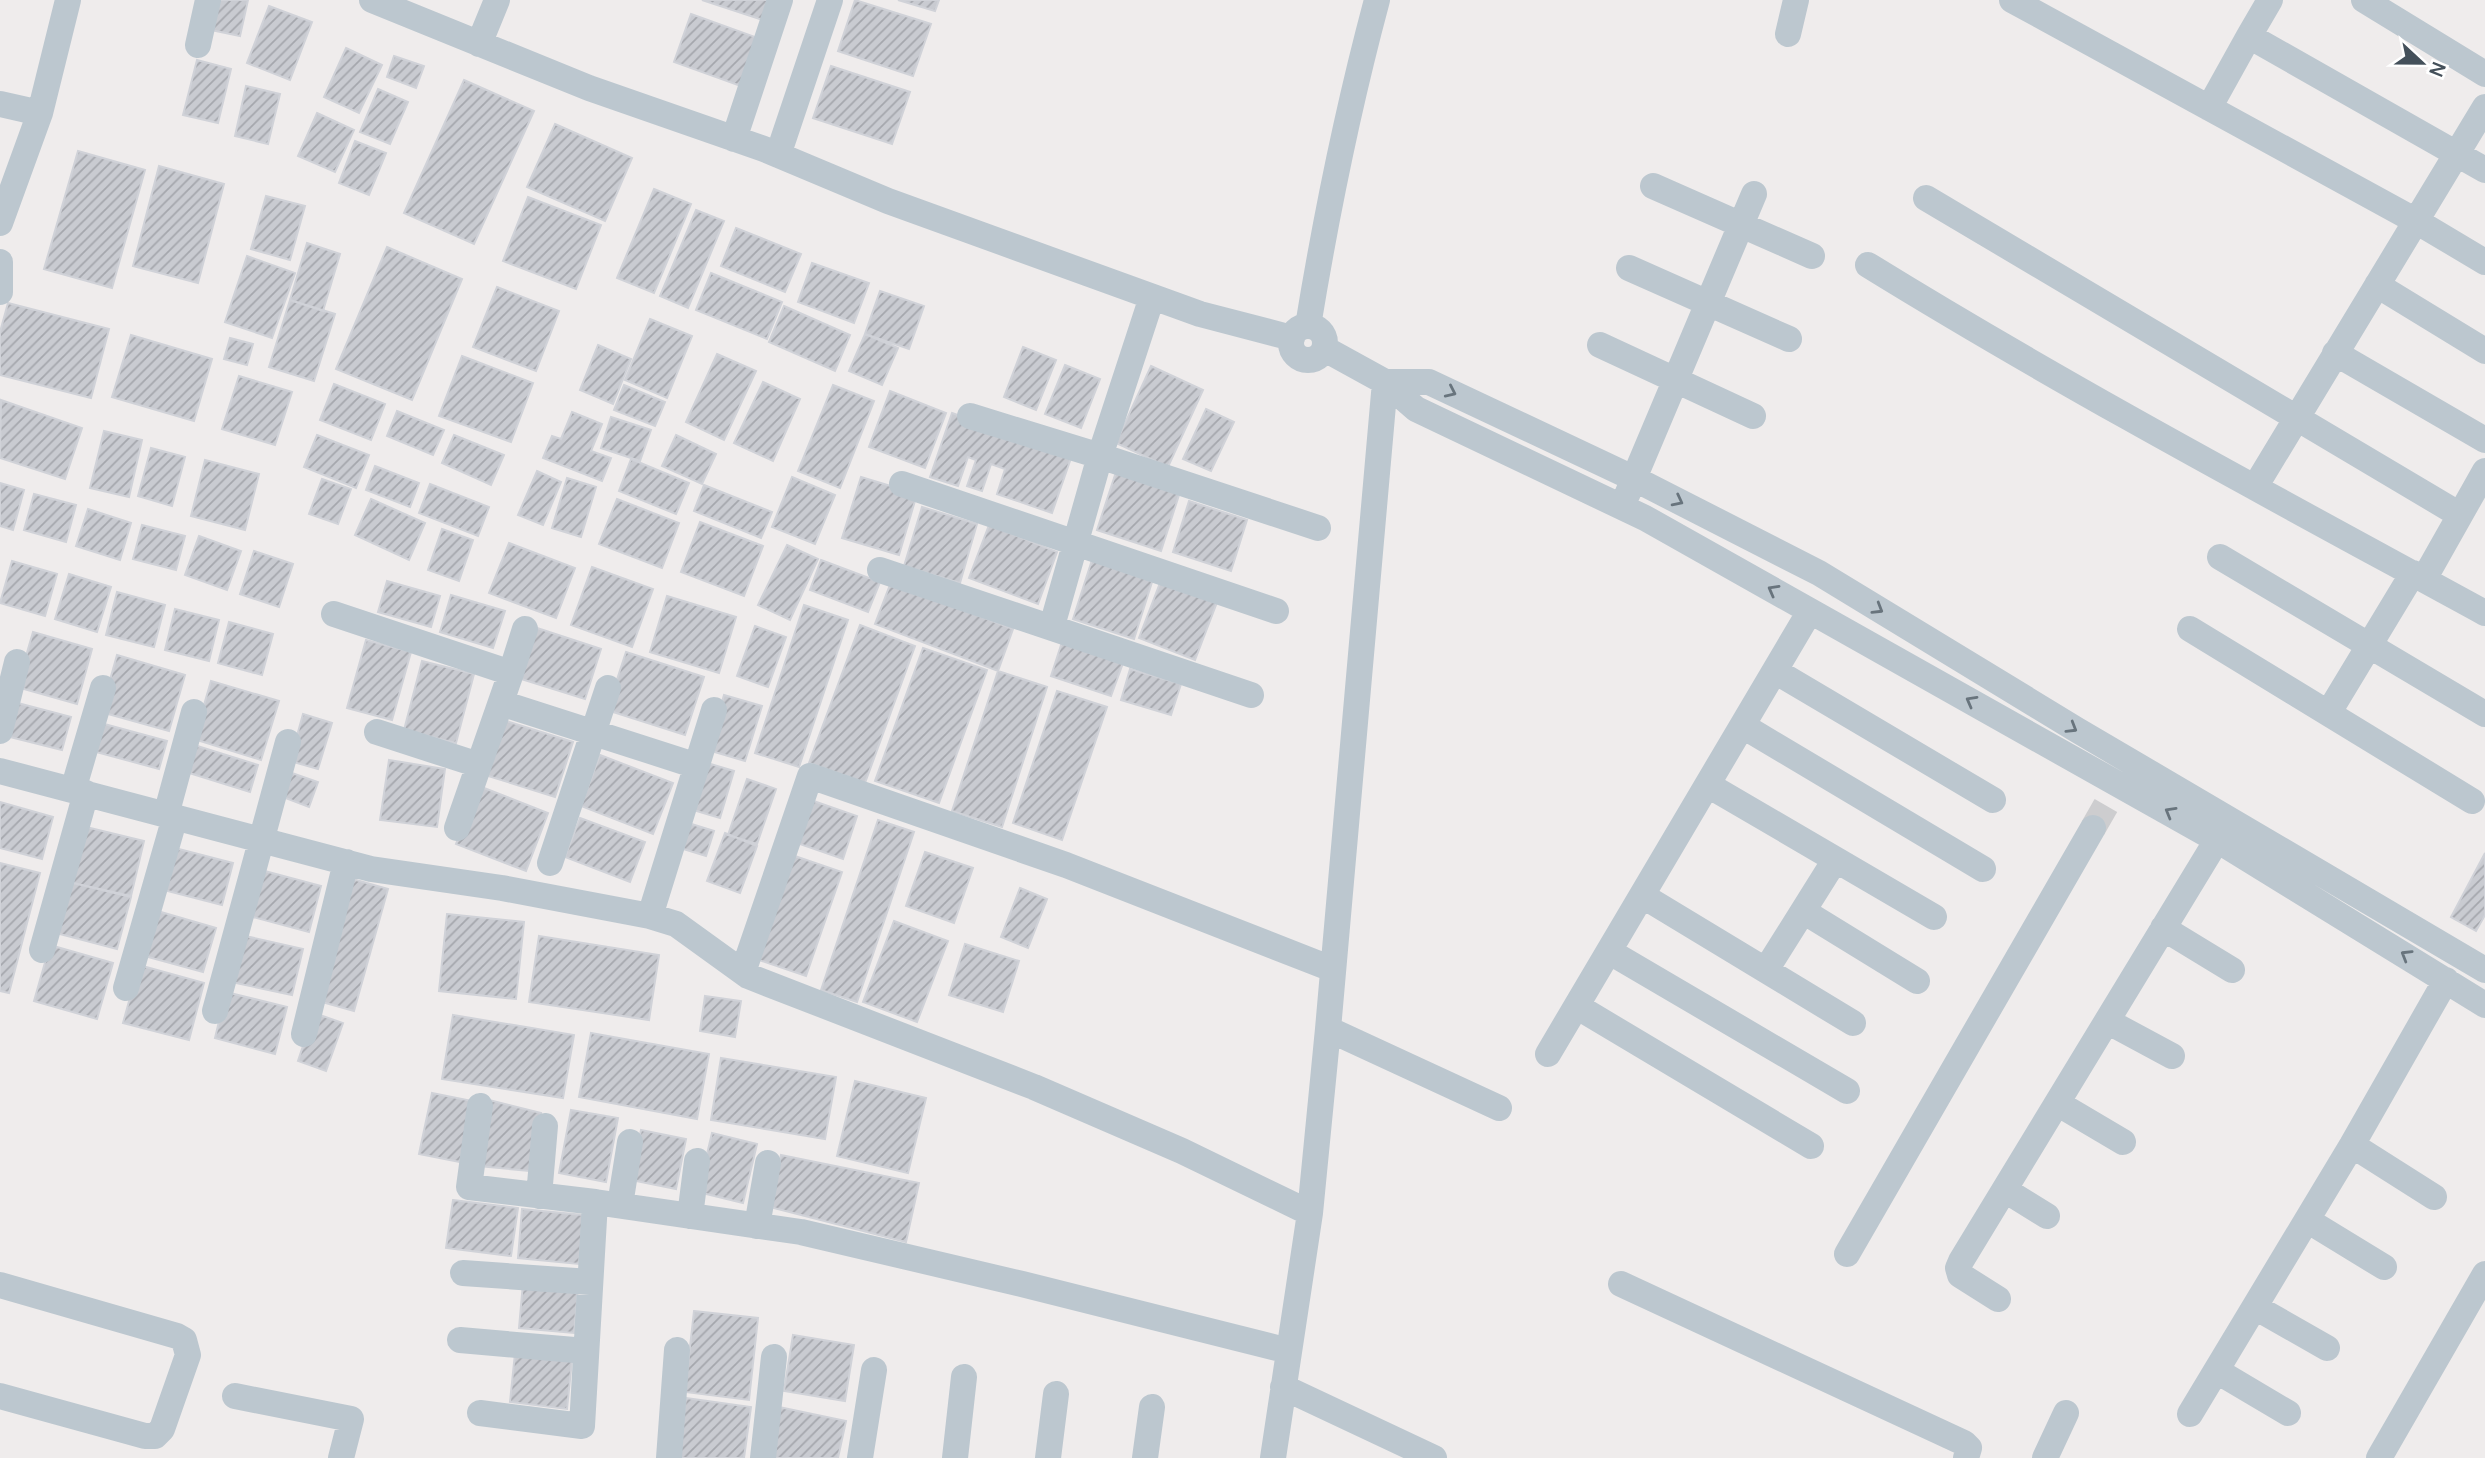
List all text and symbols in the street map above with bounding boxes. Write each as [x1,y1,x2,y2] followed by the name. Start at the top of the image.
[2387,28,2457,98] north arrow
[2423,58,2452,81] text: N
[1444,384,1456,398] one-way arrow
[1671,492,1683,506] one-way arrow
[1768,585,1780,598] one-way arrow
[1871,601,1884,614] one-way arrow
[1966,696,1979,709] one-way arrow
[2065,719,2078,732] one-way arrow
[2164,808,2177,821] one-way arrow
[2401,951,2414,964] one-way arrow

